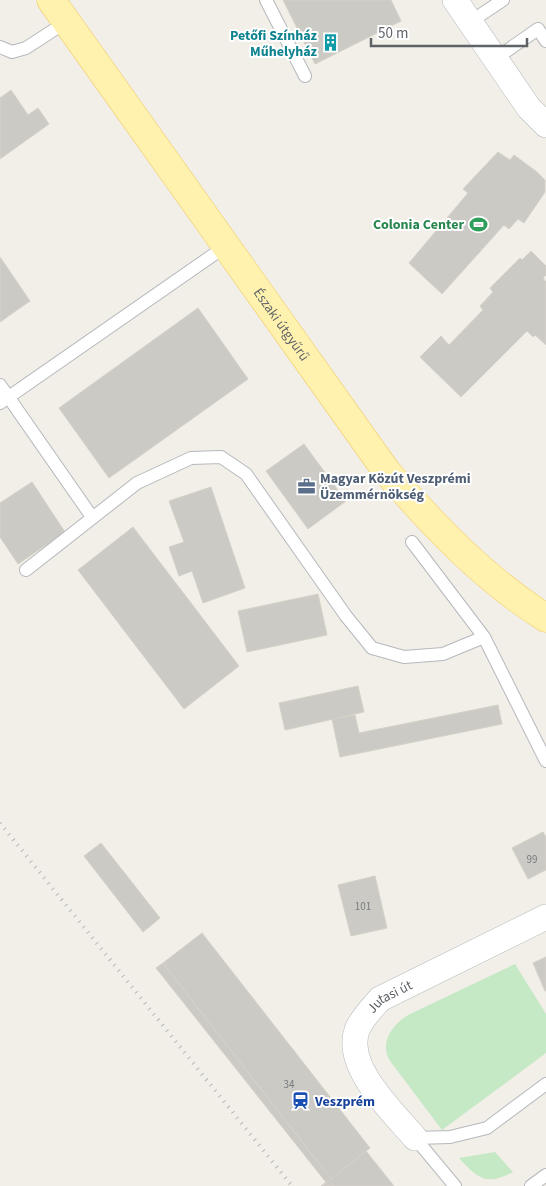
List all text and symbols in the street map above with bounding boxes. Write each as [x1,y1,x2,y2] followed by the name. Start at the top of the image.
[371,15,527,47] scale bar
[378,23,408,44] text: 50 m
[230,26,318,62] place label: Petőfi Színház Műhelyház
[321,33,341,53] building icon: Petőfi Színház Műhelyház
[468,214,488,234] sports icon: Colonia Center
[373,215,464,235] place label: Colonia Center
[248,284,314,365] street label: Északi útgyűrű
[320,469,471,505] place label: Magyar Közút Veszprémi Üzemmérnökség
[296,476,316,496] office icon: Magyar Közút Veszprémi Üzemmérnökség
[527,852,537,867] house number: 99
[355,899,371,914] house number: 101
[363,976,416,1018] street label: Jutasi út
[284,1077,295,1092] house number: 34
[291,1091,311,1111] station icon: Veszprém
[314,1092,375,1112] place label: Veszprém

